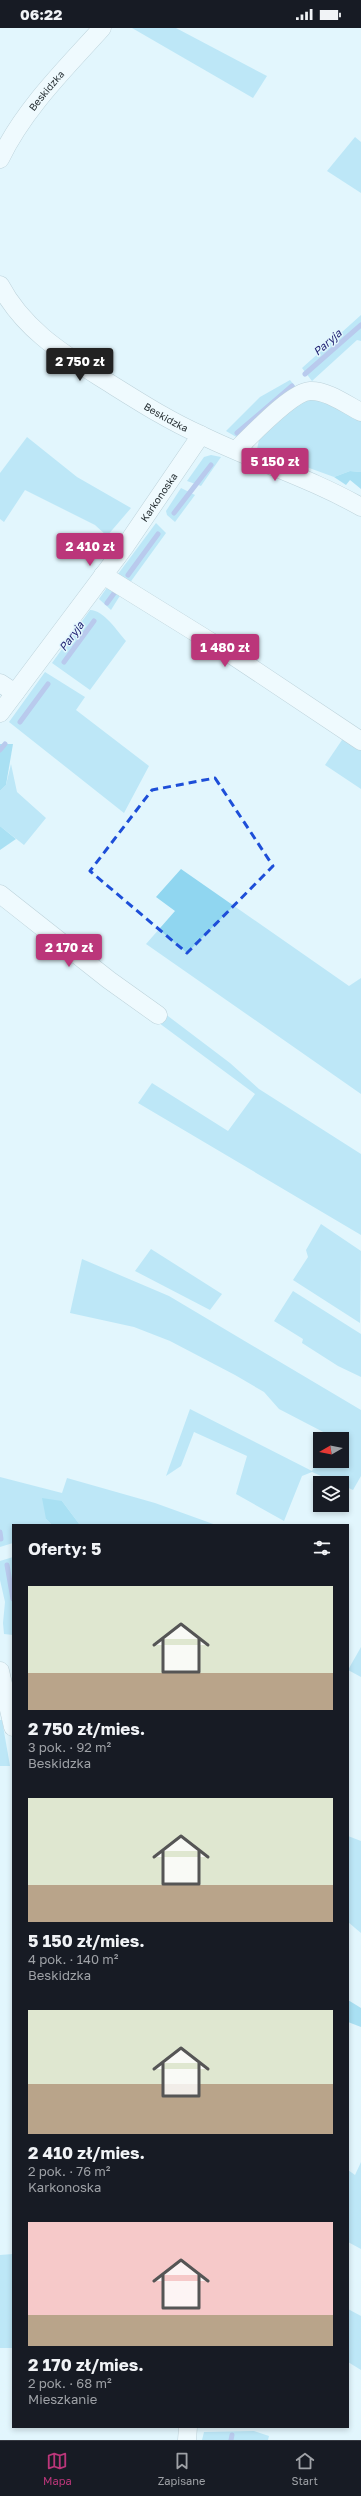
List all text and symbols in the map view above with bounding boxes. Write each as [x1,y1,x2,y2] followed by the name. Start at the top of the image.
[20,5,62,23] text: 06:22
[26,68,66,113] street label: Beskidzka
[310,326,345,359] water label: Paryja
[39,348,121,382] pin: 2 750 zł
[55,353,105,369] text: 2 750 zł
[142,400,190,434] street label: Beskidzka
[234,448,316,482] pin: 5 150 zł
[250,453,300,469] text: 5 150 zł
[138,470,180,524] street label: Karkonoska
[49,533,131,567] pin: 2 410 zł
[65,538,115,554] text: 2 410 zł
[56,618,87,654] water label: Paryja
[184,634,266,668] pin: 1 480 zł
[200,639,250,655] text: 1 480 zł
[28,934,110,968] pin: 2 170 zł
[45,939,93,955] text: 2 170 zł
[313,1432,349,1468] north arrow
[313,1432,349,1512] map controls
[313,1476,349,1512] button: layers
[311,1537,333,1559] icon: filters
[28,1538,101,1559] text: Oferty: 5
[145,1612,217,1684] icon: home
[28,1718,145,1739] text: 2 750 zł/mies.
[28,1739,111,1755] text: 3 pok. · 92 m²
[28,1755,91,1771] text: Beskidzka
[145,1824,217,1896] icon: home
[28,1930,145,1951] text: 5 150 zł/mies.
[28,1951,118,1967] text: 4 pok. · 140 m²
[28,1967,91,1983] text: Beskidzka
[145,2036,217,2108] icon: home
[28,2142,145,2163] text: 2 410 zł/mies.
[28,2163,111,2179] text: 2 pok. · 76 m²
[28,2179,101,2195] text: Karkonoska
[145,2248,217,2320] icon: home
[28,2354,144,2375] text: 2 170 zł/mies.
[28,2375,112,2391] text: 2 pok. · 68 m²
[28,2391,97,2407] text: Mieszkanie
[43,2450,72,2487] tab: Mapa
[158,2450,205,2487] tab: Zapisane
[292,2450,318,2487] tab: Start

